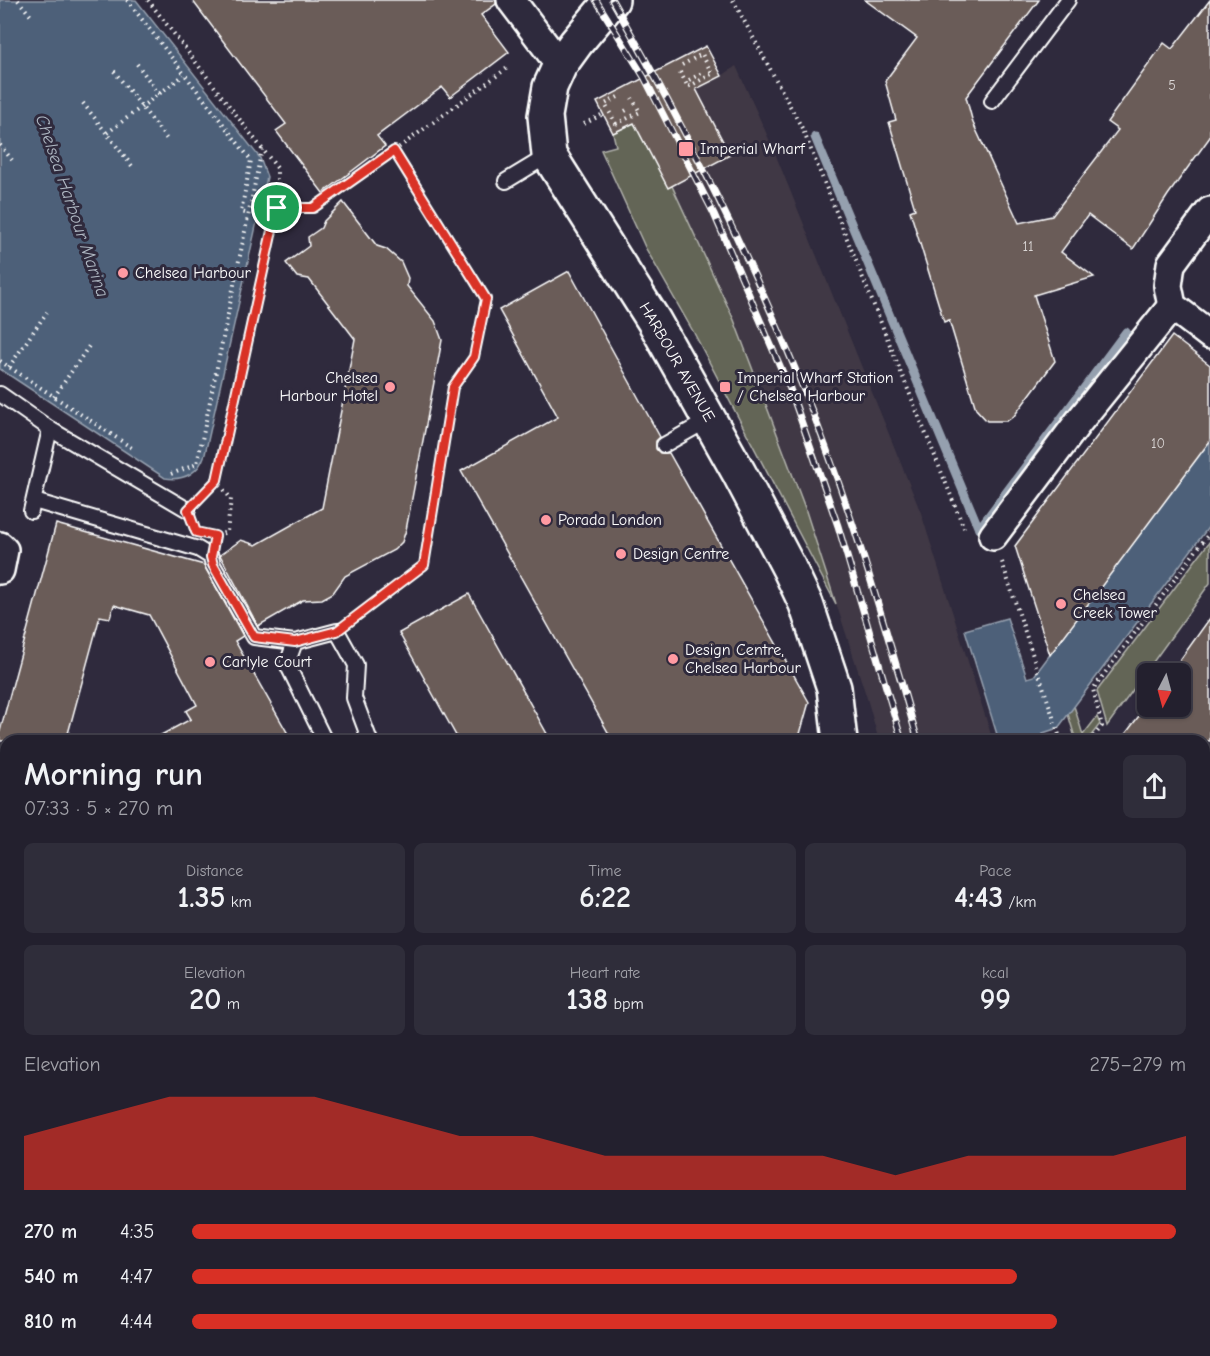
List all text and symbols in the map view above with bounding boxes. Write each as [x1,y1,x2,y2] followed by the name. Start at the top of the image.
[1168,77,1176,94] house number: 5
[31,112,113,300] water label: Chelsea Harbour Marina
[677,140,695,158] marker: Imperial Wharf
[700,140,806,158] place label: Imperial Wharf
[251,182,302,233] pin
[260,191,293,224] icon: arrive
[1022,238,1034,255] house number: 11
[135,264,252,282] place label: Chelsea Harbour
[116,266,130,280] marker: Chelsea Harbour
[636,299,719,425] street label: HARBOUR AVENUE
[279,369,378,405] place label: Chelsea Harbour Hotel
[737,369,894,405] place label: Imperial Wharf Station / Chelsea Harbour
[383,380,397,394] marker: Chelsea Harbour Hotel
[718,380,732,394] marker: Imperial Wharf Station / Chelsea Harbour
[1151,435,1165,452] house number: 10
[558,511,662,529] place label: Porada London
[539,513,553,527] marker: Porada London
[633,545,729,563] place label: Design Centre
[614,547,628,561] marker: Design Centre
[1073,586,1157,622] place label: Chelsea Creek Tower
[1054,597,1068,611] marker: Chelsea Creek Tower
[685,641,802,677] place label: Design Centre, Chelsea Harbour
[666,652,680,666] marker: Design Centre, Chelsea Harbour
[222,653,312,671] place label: Carlyle Court
[203,655,217,669] marker: Carlyle Court
[1137,663,1191,717] north arrow
[1137,663,1191,717] map controls
[24,755,203,793] text: Morning run
[1123,755,1186,818] button: share
[24,797,173,820] text: 07:33 · 5 × 270 m
[186,862,243,880] text: Distance
[588,862,622,880] text: Time
[979,862,1011,880] text: Pace
[178,880,225,915] text: 1.35
[579,880,631,915] text: 6:22
[954,880,1003,915] text: 4:43
[225,893,252,911] text: km
[1003,893,1037,911] text: /km
[184,964,245,982] text: Elevation
[570,964,640,982] text: Heart rate
[982,964,1009,982] text: kcal
[189,982,221,1017] text: 20
[566,982,608,1017] text: 138
[980,982,1011,1017] text: 99
[221,995,240,1013] text: m
[608,995,644,1013] text: bpm
[24,1053,101,1076] text: Elevation
[1090,1053,1186,1076] text: 275–279 m
[24,1220,77,1243] text: 270 m
[120,1220,154,1243] text: 4:35
[24,1265,78,1288] text: 540 m
[120,1265,152,1288] text: 4:47
[24,1310,77,1333] text: 810 m
[120,1310,153,1333] text: 4:44

